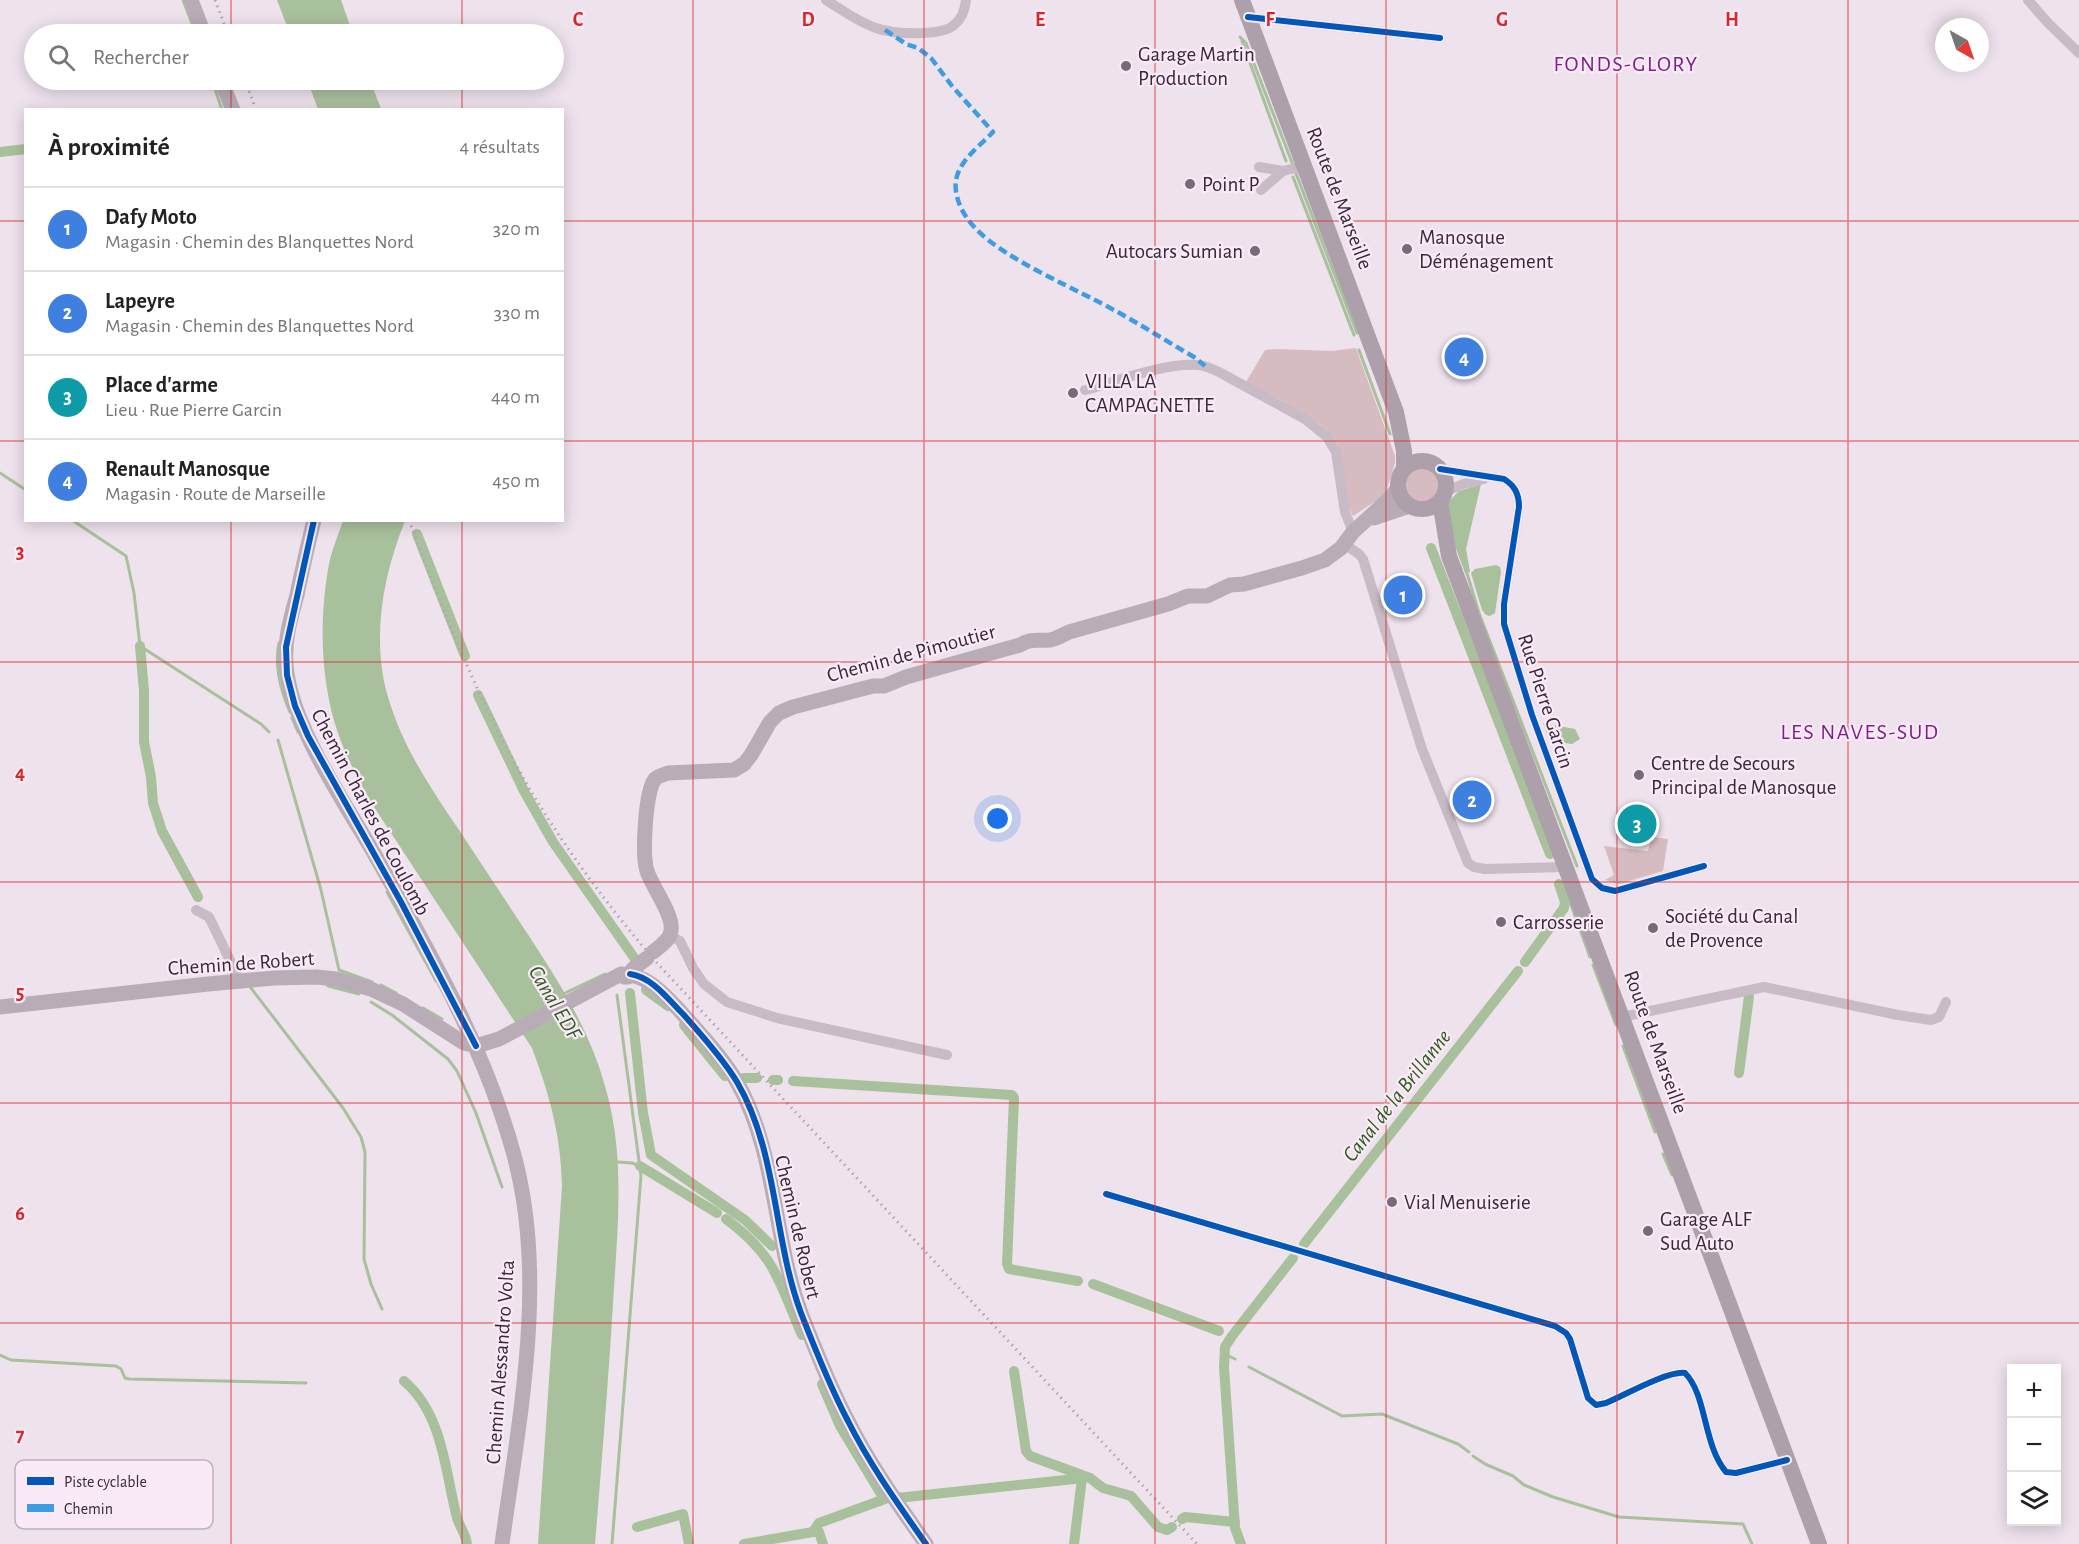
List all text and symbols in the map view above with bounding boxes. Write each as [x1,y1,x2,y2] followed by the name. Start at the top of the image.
[573,10,584,30] text: C
[801,10,815,30] text: D
[1035,10,1045,30] text: E
[1265,10,1275,30] text: F
[1496,10,1508,30] text: G
[1725,10,1739,30] text: H
[1935,18,1989,72] north arrow
[24,24,564,90] search box
[45,41,78,74] icon: search
[1138,44,1255,89] place label: Garage Martin Production
[93,46,189,68] text: Rechercher
[1553,53,1699,75] district label: FONDS-GLORY
[1119,59,1133,73] marker: Garage Martin Production
[1303,124,1376,272] street label: Route de Marseille
[48,134,170,160] text: À proximité
[459,137,540,157] text: 4 résultats
[1202,174,1259,195] place label: Point P
[1183,177,1197,191] marker: Point P
[105,206,197,228] text: Dafy Moto
[64,219,71,239] text: 1
[493,219,540,239] text: 320 m
[1419,227,1553,272] place label: Manosque Déménagement
[105,232,414,252] text: Magasin · Chemin des Blanquettes Nord
[1106,241,1243,262] place label: Autocars Sumian
[1400,242,1414,256] marker: Manosque Déménagement
[1248,244,1262,258] marker: Autocars Sumian
[105,290,175,312] text: Lapeyre
[63,303,72,323] text: 2
[494,303,540,323] text: 330 m
[105,316,414,336] text: Magasin · Chemin des Blanquettes Nord
[1444,334,1484,380] pin: 4
[1085,371,1214,416] place label: VILLA LA CAMPAGNETTE
[105,374,218,396] text: Place d'arme
[1066,386,1080,400] marker: VILLA LA CAMPAGNETTE
[63,387,72,407] text: 3
[491,387,540,407] text: 440 m
[105,400,282,420] text: Lieu · Rue Pierre Garcin
[105,458,270,480] text: Renault Manosque
[62,471,73,491] text: 4
[492,471,540,491] text: 450 m
[105,484,326,504] text: Magasin · Route de Marseille
[16,542,24,562] text: 3
[1384,572,1422,618] pin: 1
[824,621,998,686] street label: Chemin de Pimoutier
[1514,631,1577,771] street label: Rue Pierre Garcin
[307,706,434,919] street label: Chemin Charles de Coulomb
[1780,721,1940,743] district label: LES NAVES-SUD
[1651,753,1836,798] place label: Centre de Secours Principal de Manosque
[15,763,25,783] text: 4
[1632,768,1646,782] marker: Centre de Secours Principal de Manosque
[1452,778,1492,822] pin: 2
[1618,802,1656,846] pin: 3
[983,804,1012,833] your location
[1665,906,1798,951] place label: Société du Canal de Provence
[1513,912,1604,933] place label: Carrosserie
[1494,915,1508,929] marker: Carrosserie
[1646,921,1660,935] marker: Société du Canal de Provence
[167,948,315,979] street label: Chemin de Robert
[525,962,587,1045] water label: Canal EDF
[1620,968,1691,1117] street label: Route de Marseille
[16,983,24,1003] text: 5
[1339,1025,1455,1166] water label: Canal de la Brillanne
[771,1153,824,1301] street label: Chemin de Robert
[1404,1192,1531,1213] place label: Vial Menuiserie
[1385,1195,1399,1209] marker: Vial Menuiserie
[15,1204,25,1224] text: 6
[1660,1209,1752,1254] place label: Garage ALF Sud Auto
[1641,1224,1655,1238] marker: Garage ALF Sud Auto
[483,1259,518,1465] street label: Chemin Alessandro Volta
[2007,1364,2061,1526] map controls
[2007,1364,2061,1418] button: +
[2007,1418,2061,1472] button: −
[16,1425,25,1445] text: 7
[15,1460,213,1529] legend
[2007,1472,2061,1526] button: layers
[64,1474,147,1491] text: Piste cyclable
[64,1501,113,1517] text: Chemin

